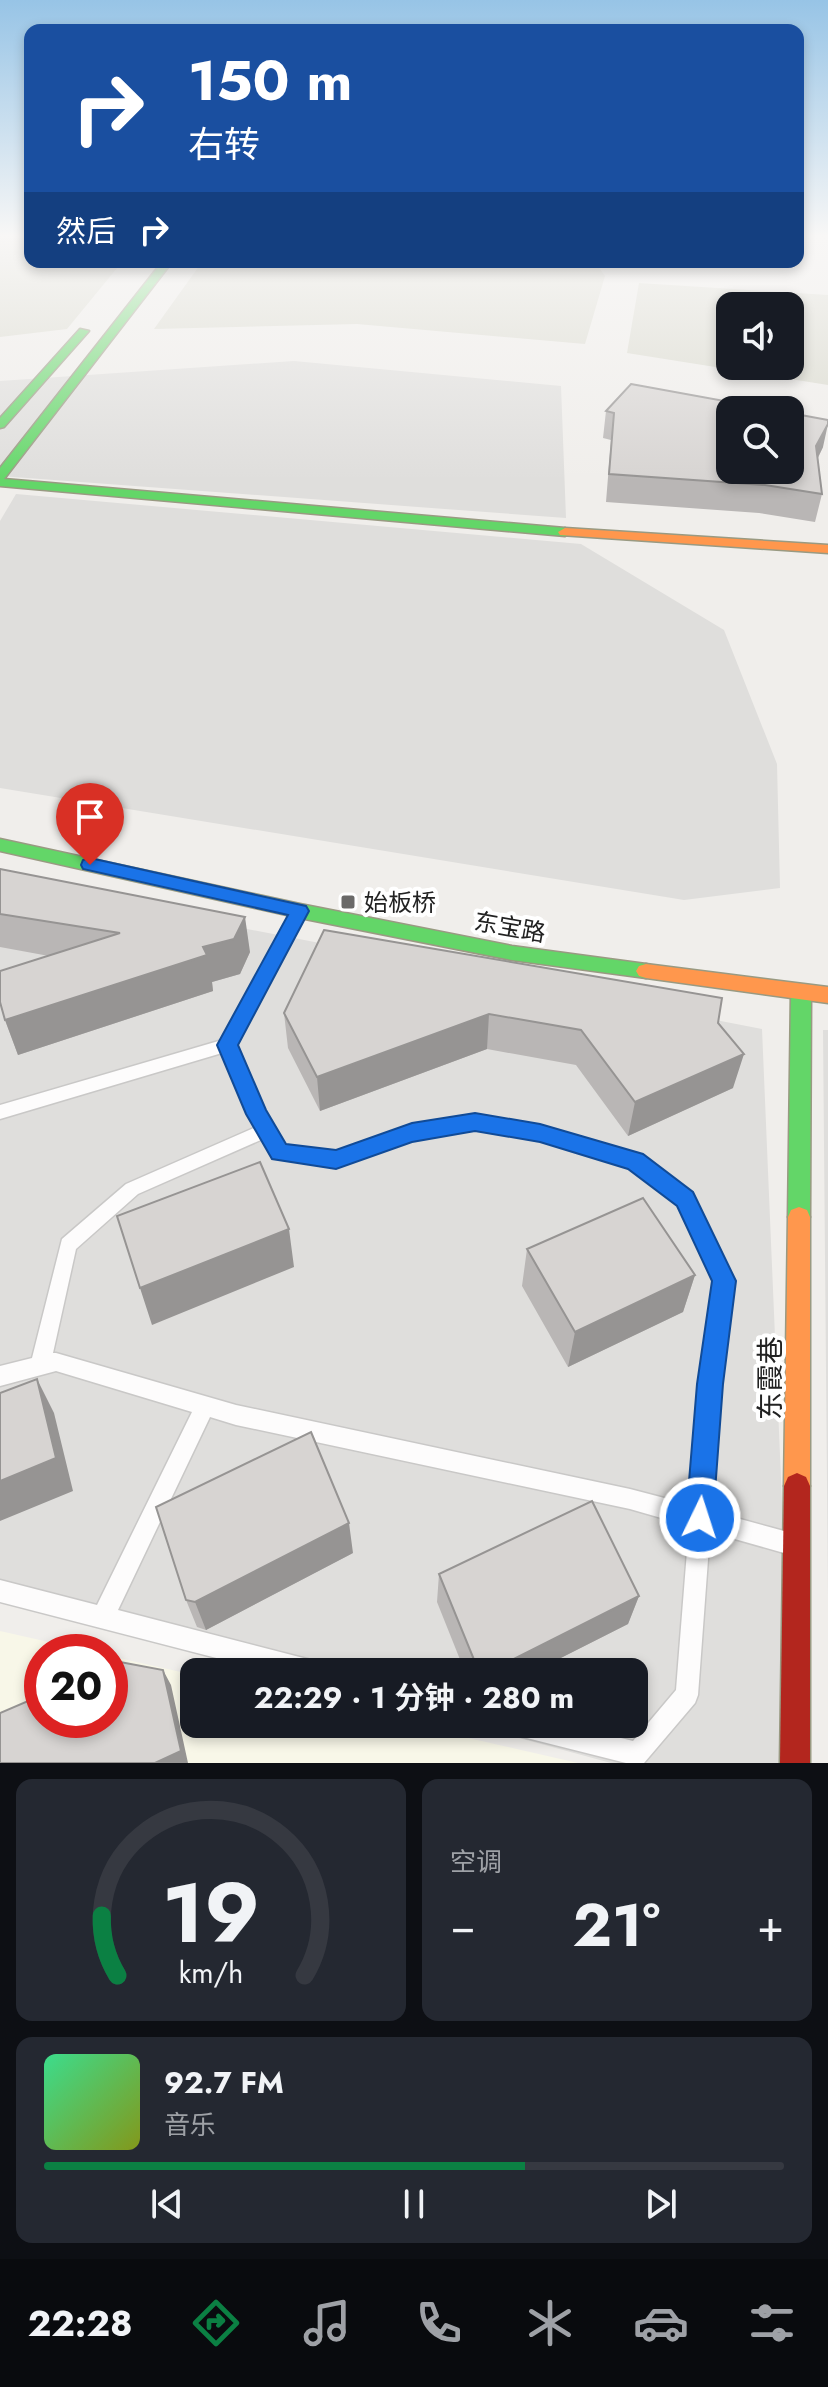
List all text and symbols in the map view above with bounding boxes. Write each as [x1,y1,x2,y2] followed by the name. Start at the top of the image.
[188,40,352,121] text: 150 m
[56,56,160,160] icon: right
[188,118,260,170] text: 右转
[132,208,176,252] icon: right
[56,210,116,253] text: 然后
[716,292,804,484] map controls
[716,292,804,380] button: sound
[716,396,804,484] button: search
[56,783,124,865] pin
[68,795,112,839] icon: arrive
[364,885,436,920] place label: 始板桥
[339,893,357,911] marker: 始板桥
[472,904,548,950] street label: 东宝路
[750,1336,791,1420] street label: 东霞巷
[658,1476,742,1560] position arrow
[24,1634,128,1738] speed limit sign: 20
[254,1676,574,1719] text: 22:29 · 1 分钟 · 280 m
[450,1843,502,1881] text: 空调
[162,1853,260,1973] text: 19
[573,1882,660,1969] text: 21°
[450,1894,476,1958] text: −
[757,1894,784,1958] text: +
[179,1952,243,1994] text: km/h
[164,2061,284,2104] text: 92.7 FM
[164,2106,216,2144] text: 音乐
[145,2182,189,2226] icon: previous
[392,2182,436,2226] icon: pause
[639,2182,683,2226] icon: next
[188,2295,244,2351] icon: directions
[299,2295,355,2351] icon: music
[411,2295,467,2351] icon: phone
[522,2295,578,2351] icon: climate
[633,2295,689,2351] icon: car
[744,2295,800,2351] icon: filters
[28,2297,133,2349] text: 22:28

